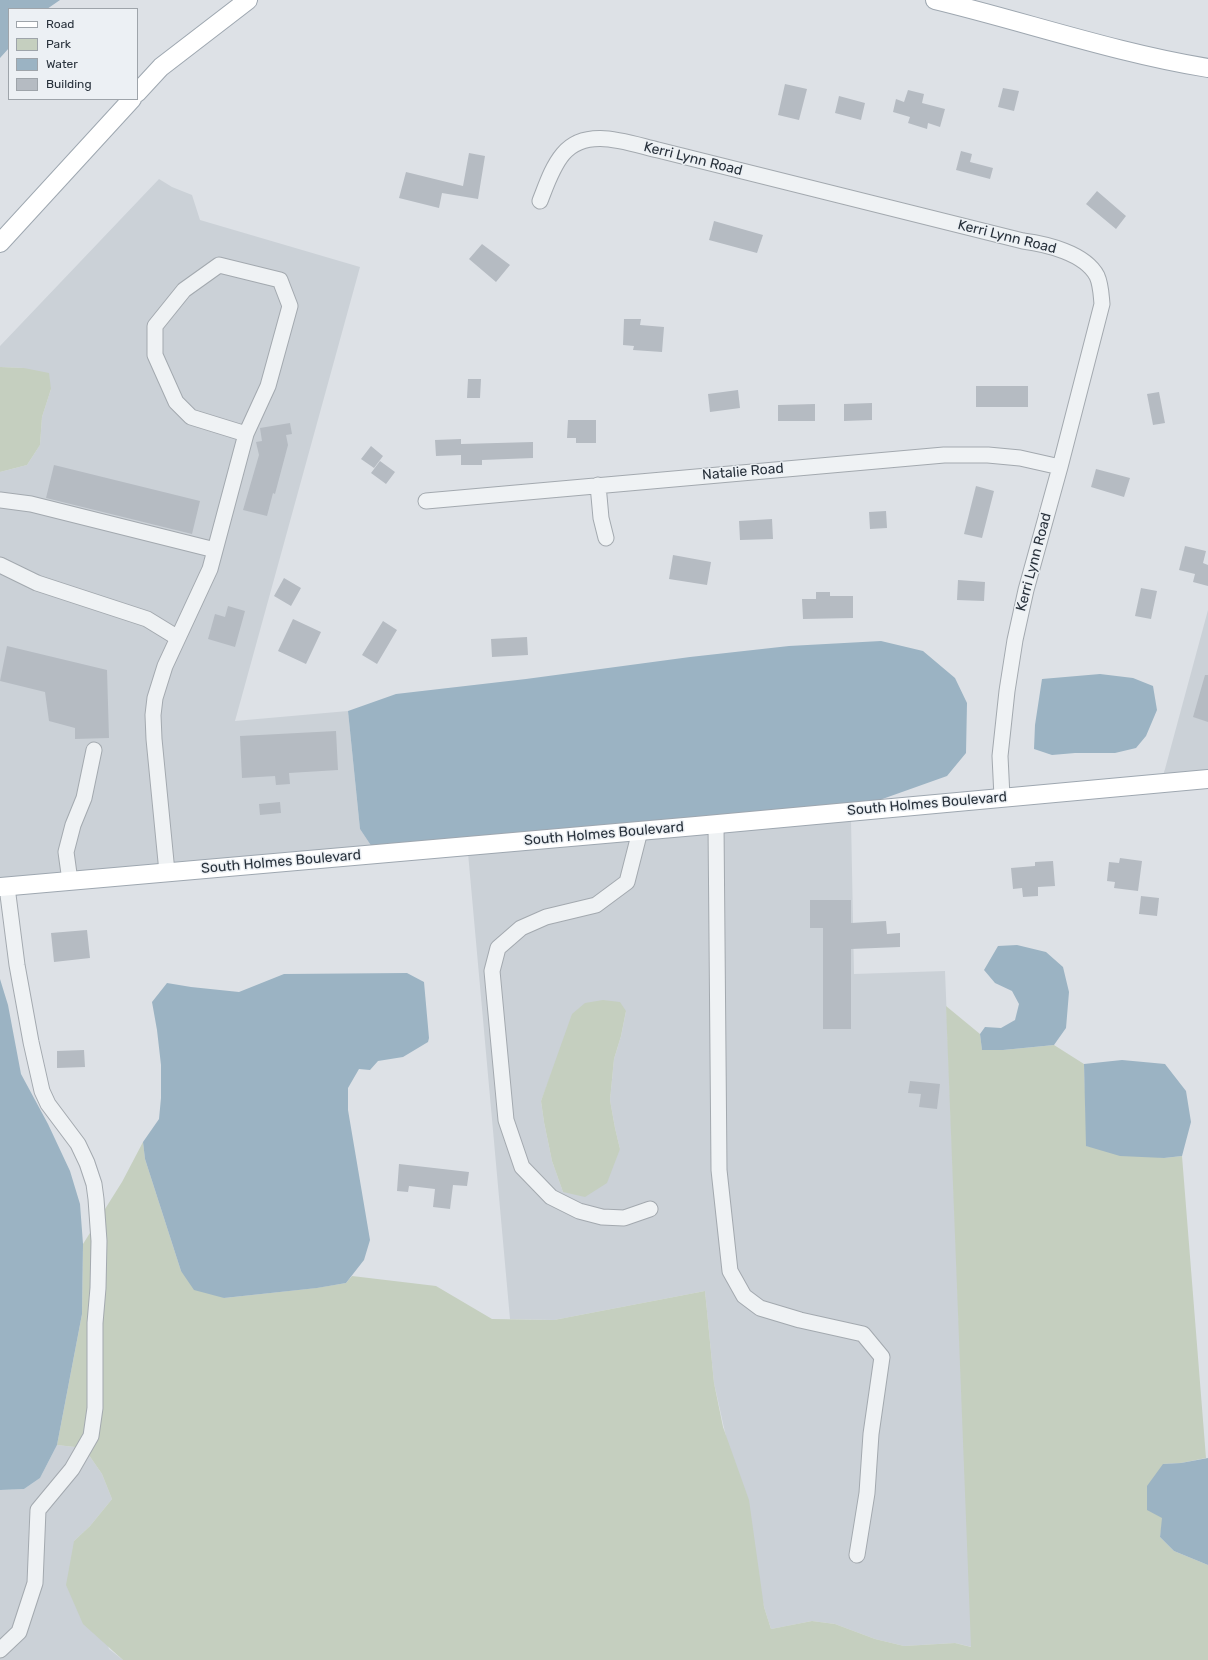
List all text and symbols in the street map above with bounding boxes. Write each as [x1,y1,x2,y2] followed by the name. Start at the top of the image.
[8,8,138,100] legend
[46,17,74,31] text: Road
[46,37,71,51] text: Park
[46,57,78,71] text: Water
[46,77,92,91] text: Building
[642,139,744,179] street label: Kerri Lynn Road
[956,217,1058,257] street label: Kerri Lynn Road
[702,460,784,484] street label: Natalie Road
[1013,511,1055,613] street label: Kerri Lynn Road
[846,789,1008,819] street label: South Holmes Boulevard
[523,819,685,849] street label: South Holmes Boulevard
[200,847,362,877] street label: South Holmes Boulevard

